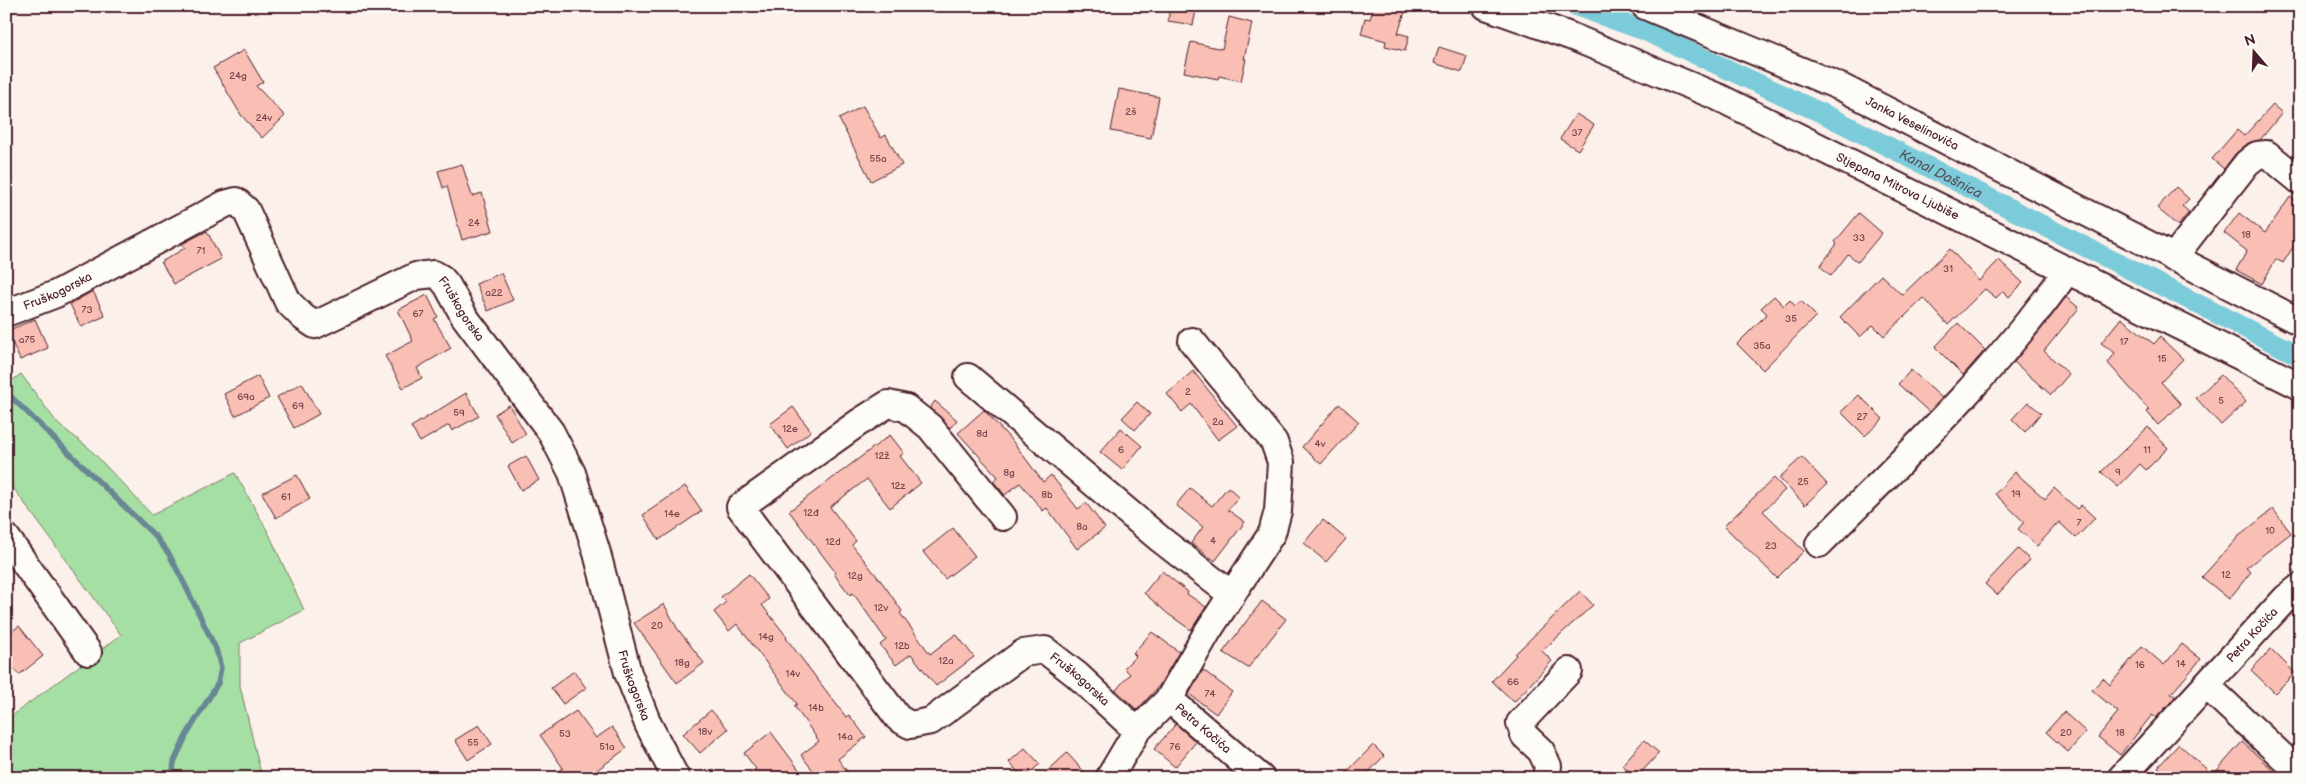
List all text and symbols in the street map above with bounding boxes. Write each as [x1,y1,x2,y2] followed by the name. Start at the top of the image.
[2228,28,2278,78] north arrow
[2242,30,2258,50] text: N
[229,70,247,82] house number: 24g
[1863,94,1961,154] street label: Janka Veselinovića
[1125,106,1137,118] house number: 2š
[256,112,273,124] house number: 24v
[1571,127,1583,139] house number: 37
[1897,146,1985,202] water label: Kanal Dašnica
[1834,150,1962,224] street label: Stjepana Mitrova Ljubiše
[869,153,887,165] house number: 55a
[468,217,480,229] house number: 24
[2241,229,2251,241] house number: 18
[1853,232,1865,244] house number: 33
[197,245,206,257] house number: 71
[1943,263,1953,275] house number: 31
[21,269,95,314] street label: Fruškogorska
[435,273,487,344] street label: Fruškogorska
[485,287,503,299] house number: a22
[81,304,93,316] house number: 73
[412,308,424,320] house number: 67
[1785,313,1797,325] house number: 35
[19,334,35,346] house number: a75
[2120,336,2128,348] house number: 17
[1753,340,1771,352] house number: 35a
[2157,353,2167,365] house number: 15
[1185,386,1191,398] house number: 2
[237,391,255,403] house number: 69a
[2218,395,2224,407] house number: 5
[292,400,304,412] house number: 69
[453,407,465,419] house number: 59
[1857,411,1867,423] house number: 27
[1212,416,1224,428] house number: 2a
[782,423,798,435] house number: 12e
[976,428,988,440] house number: 8d
[1315,438,1326,450] house number: 4v
[1118,444,1124,456] house number: 6
[2143,444,2151,456] house number: 11
[875,450,890,462] house number: 12ž
[2115,466,2121,478] house number: 9
[1003,467,1015,479] house number: 8g
[1797,476,1809,488] house number: 25
[891,480,905,492] house number: 12z
[2011,488,2021,500] house number: 19
[1041,489,1053,501] house number: 8b
[281,491,291,503] house number: 61
[803,507,819,519] house number: 12đ
[664,508,680,520] house number: 14e
[2077,517,2082,529] house number: 7
[1076,521,1088,533] house number: 8a
[2265,525,2275,537] house number: 10
[1210,535,1216,547] house number: 4
[825,536,841,548] house number: 12d
[1765,540,1777,552] house number: 23
[2221,569,2231,581] house number: 12
[847,570,863,582] house number: 12g
[874,602,888,614] house number: 12v
[2224,605,2281,666] street label: Petra Kočića
[651,620,663,632] house number: 20
[758,631,774,643] house number: 14g
[894,640,910,652] house number: 12b
[614,649,653,723] street label: Fruškogorska
[1047,650,1112,709] street label: Fruškogorska
[938,655,954,667] house number: 12a
[674,657,690,669] house number: 18g
[2176,658,2186,670] house number: 14
[2135,659,2145,671] house number: 16
[786,668,801,680] house number: 14v
[1507,676,1519,688] house number: 66
[1204,688,1216,700] house number: 74
[1172,701,1234,757] street label: Petra Kočića
[808,702,824,714] house number: 14b
[698,726,712,738] house number: 18v
[2060,727,2072,739] house number: 20
[2115,727,2125,739] house number: 18
[559,728,571,740] house number: 53
[837,731,853,743] house number: 14a
[467,737,479,749] house number: 55
[599,741,615,753] house number: 51a
[1169,741,1181,753] house number: 76

